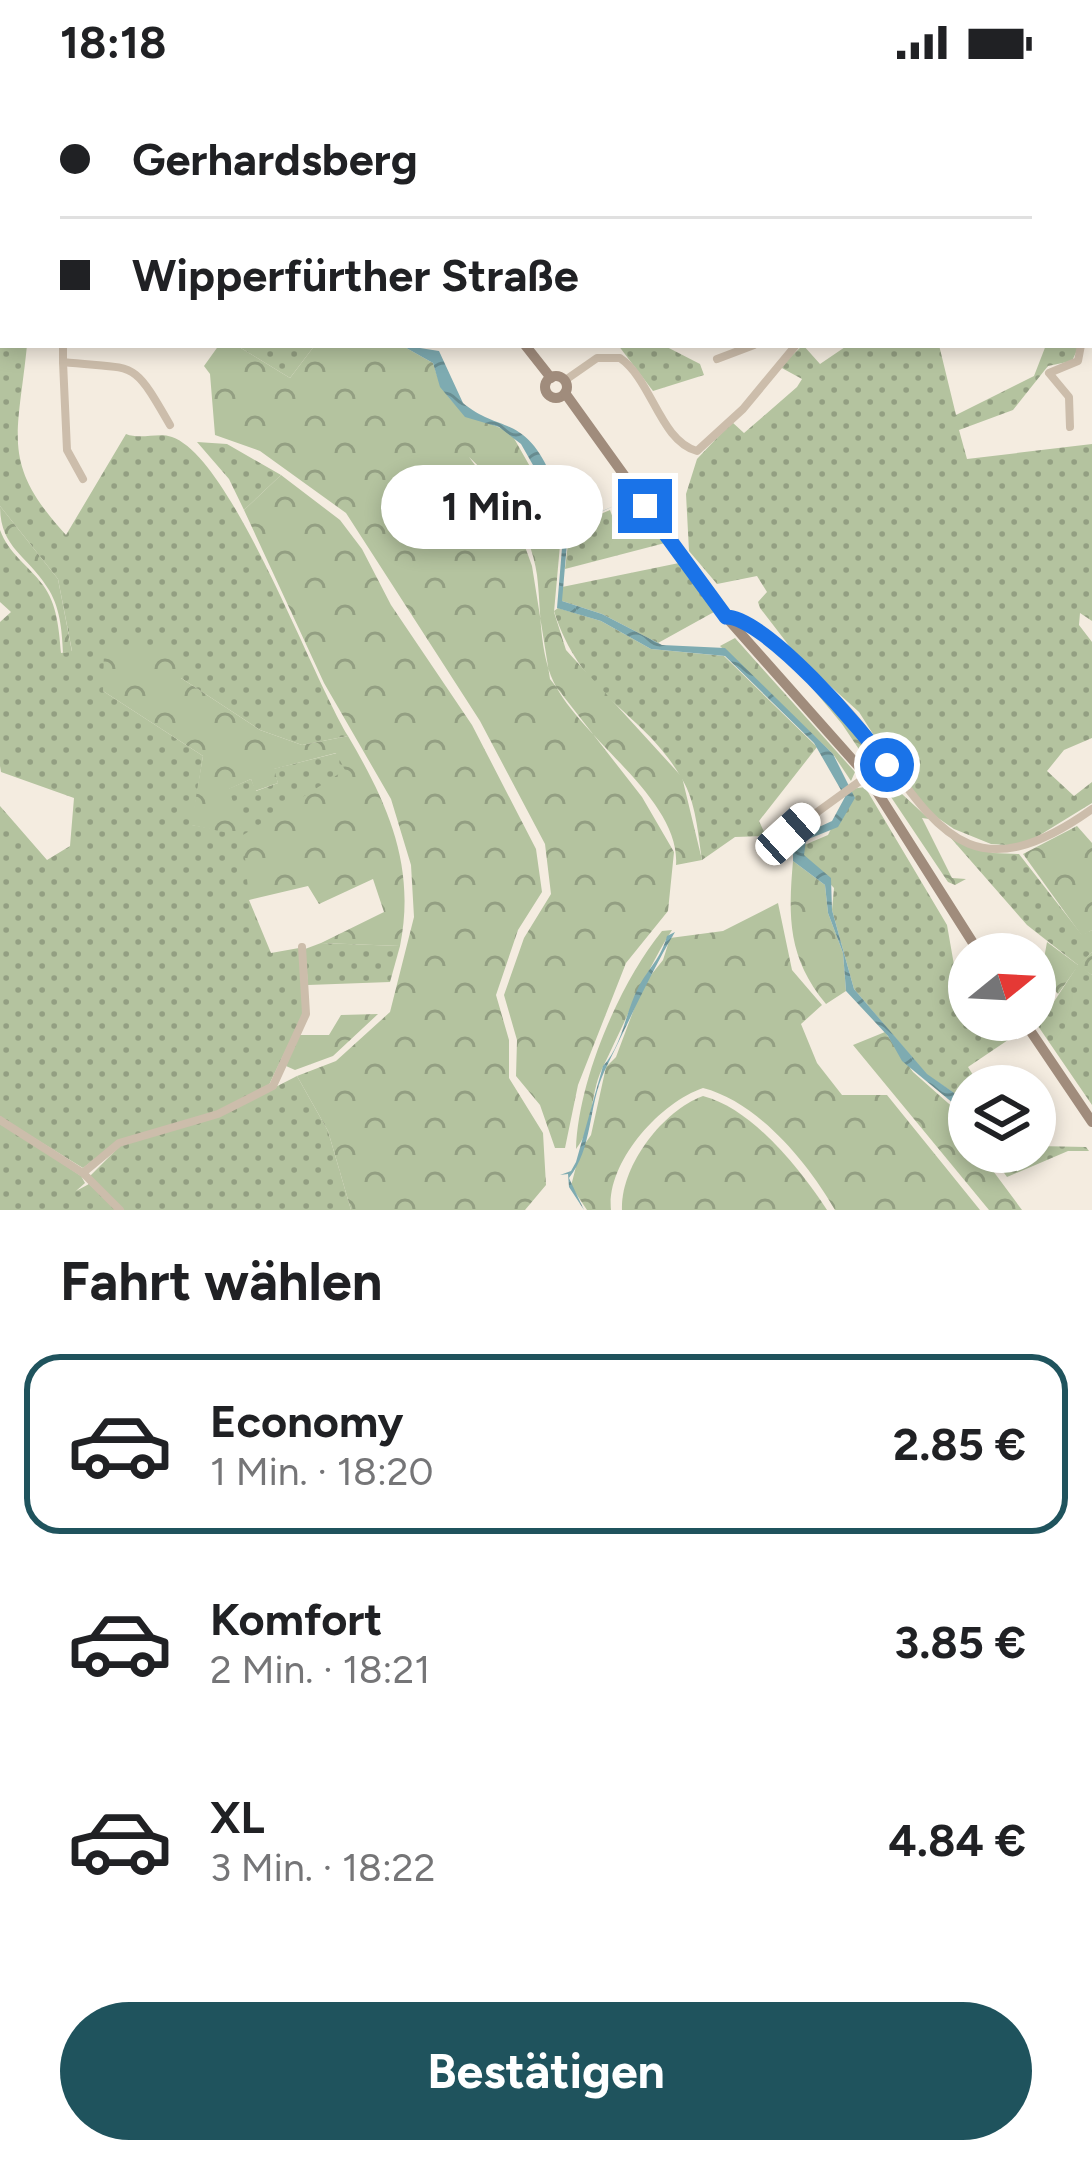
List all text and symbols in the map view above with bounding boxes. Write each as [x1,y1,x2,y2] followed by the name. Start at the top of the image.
[60,15,167,69] text: 18:18
[132,132,418,186] text: Gerhardsberg
[132,248,579,302] text: Wipperfürther Straße
[381,464,603,548] callout: 1 Min.
[618,479,672,533] route end
[441,483,543,530] text: 1 Min.
[860,738,914,792] route start
[749,797,827,871] car
[948,933,1056,1041] north arrow
[948,933,1056,1173] map controls
[948,1065,1056,1173] button: layers
[60,1249,382,1314] text: Fahrt wählen
[66,1390,174,1498] icon: car
[210,1394,403,1448] text: Economy
[893,1417,1026,1471] text: 2.85 €
[210,1448,434,1495] text: 1 Min. · 18:20
[66,1588,174,1696] icon: car
[210,1592,382,1646] text: Komfort
[894,1615,1026,1669] text: 3.85 €
[210,1646,430,1693] text: 2 Min. · 18:21
[66,1786,174,1894] icon: car
[210,1790,265,1844] text: XL
[888,1813,1026,1867] text: 4.84 €
[210,1844,435,1891] text: 3 Min. · 18:22
[60,2002,1032,2140] button: Bestätigen

